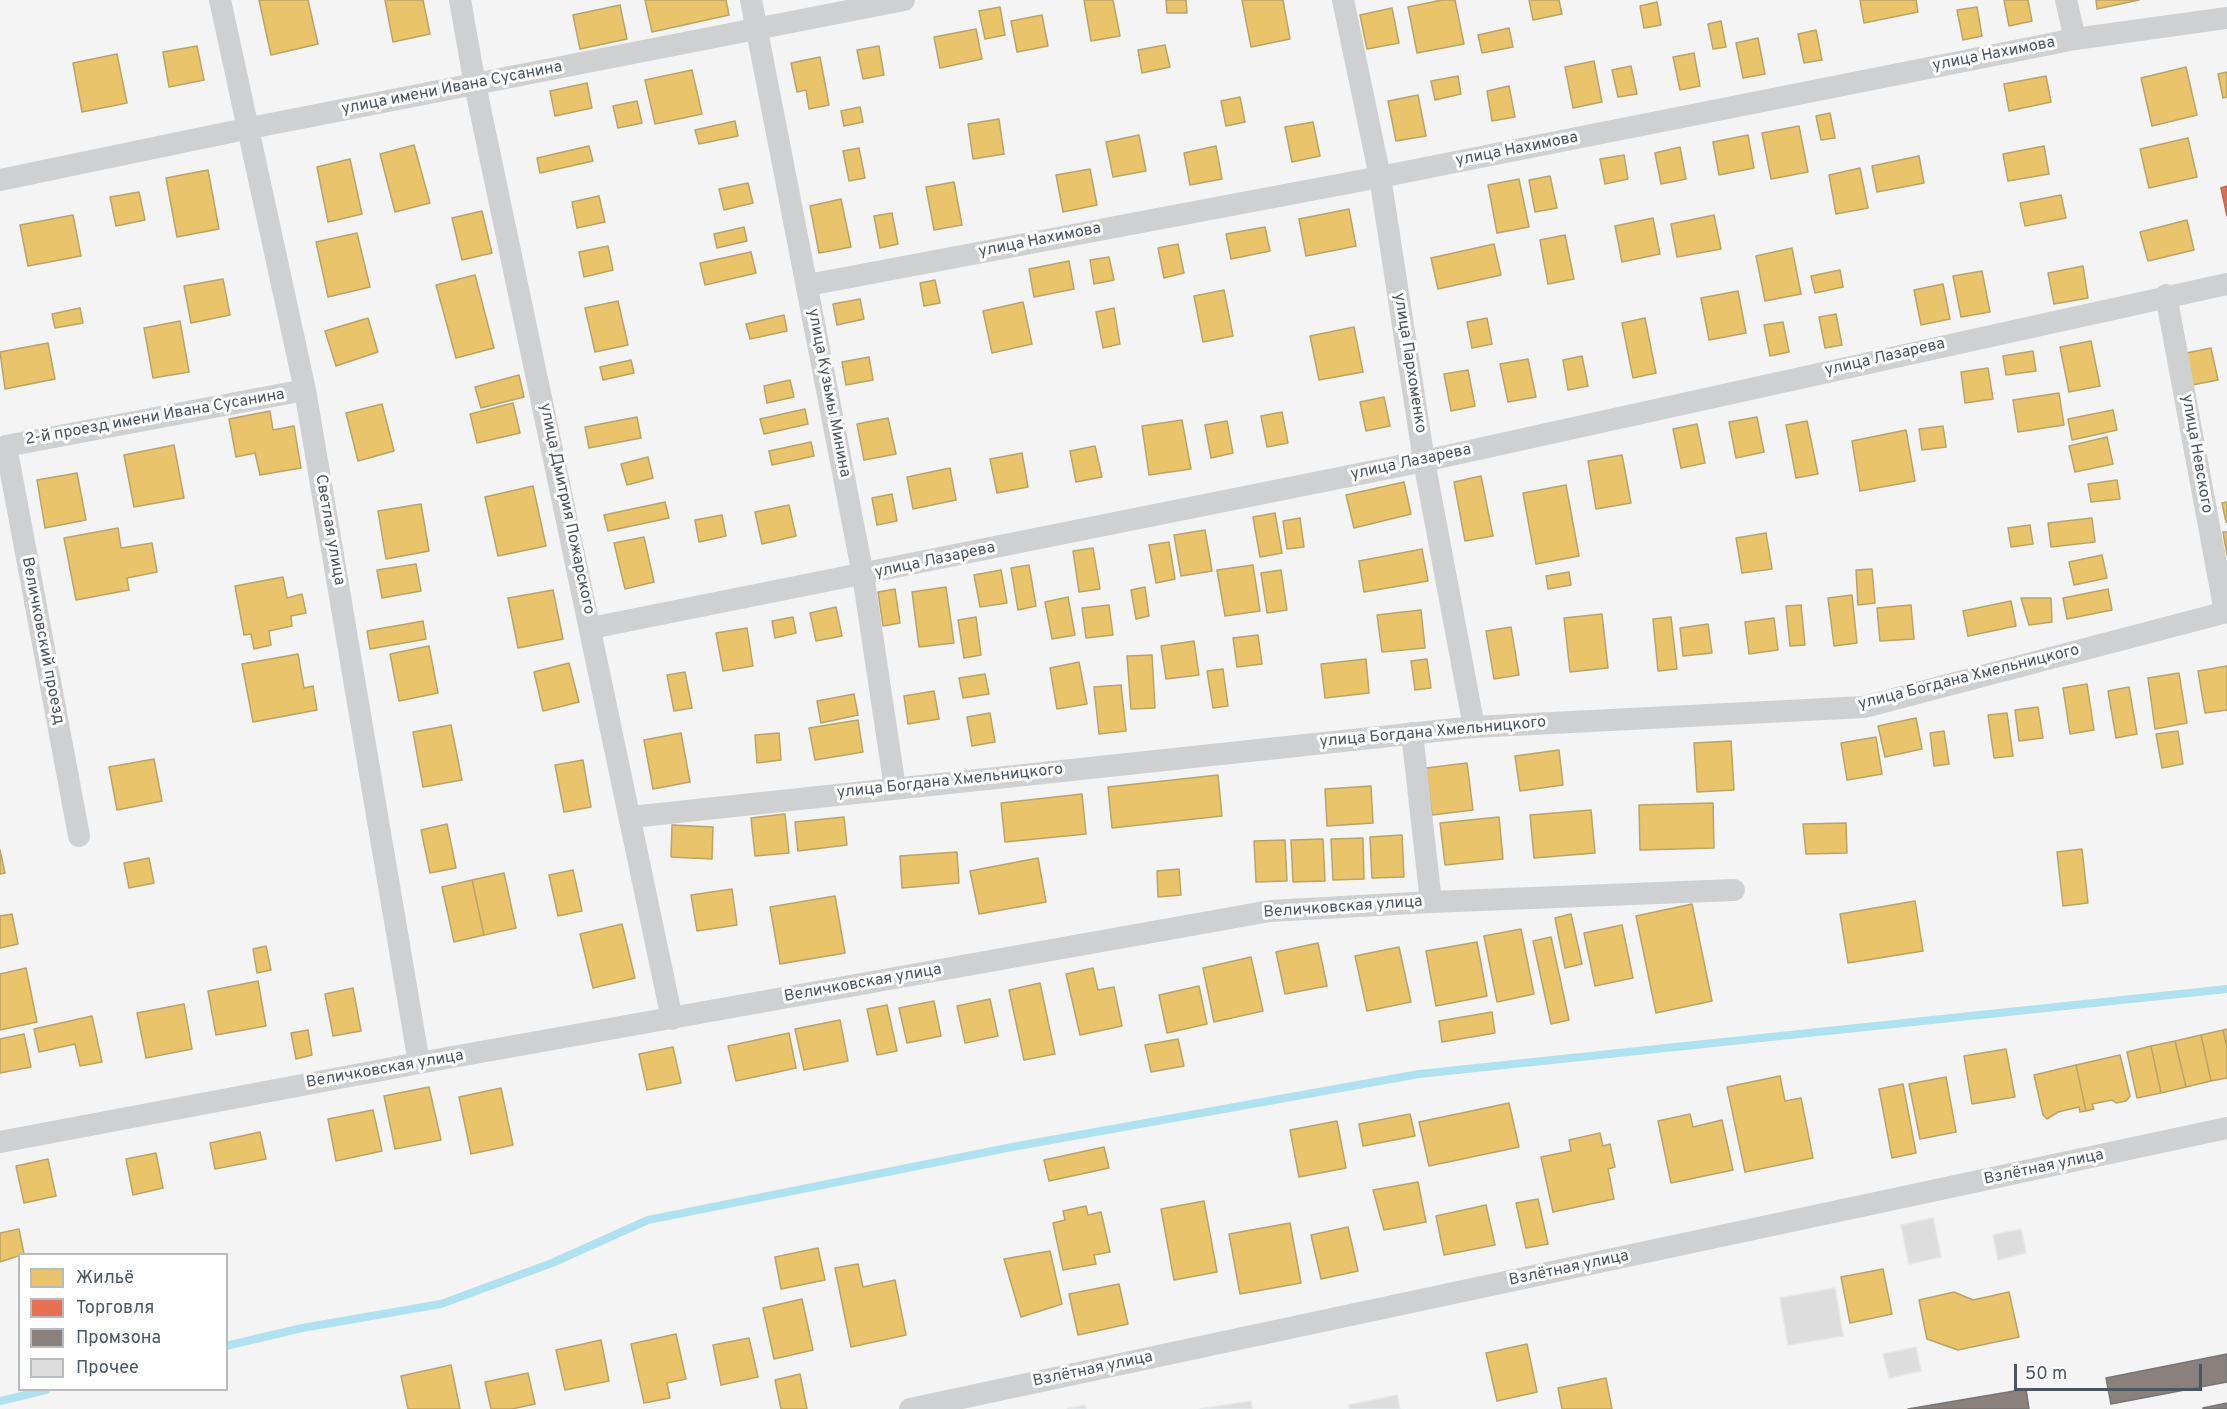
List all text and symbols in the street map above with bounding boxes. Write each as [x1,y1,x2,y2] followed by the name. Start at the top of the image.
[1931,34,2057,76] street label: улица Нахимова
[340,58,564,120] street label: улица имени Ивана Сусанина
[1454,129,1580,171] street label: улица Нахимова
[977,220,1103,262] street label: улица Нахимова
[1388,291,1430,435] street label: улица Пархоменко
[802,307,854,479] street label: улица Кузьмы Минина
[1823,335,1947,381] street label: улица Лазарева
[24,386,286,450] street label: 2-й проезд имени Ивана Сусанина
[2176,393,2216,515] street label: улица Невского
[534,402,598,616] street label: улица Дмитрия Пожарского
[1349,441,1473,485] street label: улица Лазарева
[310,473,348,587] street label: Светлая улица
[873,539,997,583] street label: улица Лазарева
[16,556,68,726] street label: Величковский проезд
[1856,641,2082,715] street label: улица Богдана Хмельницкого
[1319,714,1547,752] street label: улица Богдана Хмельницкого
[836,761,1064,803] street label: улица Богдана Хмельницкого
[1263,893,1423,923] street label: Величковская улица
[783,961,943,1007] street label: Величковская улица
[305,1047,465,1093] street label: Величковская улица
[1982,1146,2106,1190] street label: Взлётная улица
[1507,1247,1631,1291] street label: Взлётная улица
[18,1253,228,1391] legend
[76,1267,134,1290] text: Жильё
[76,1297,154,1320] text: Торговля
[76,1327,161,1350] text: Промзона
[1031,1348,1155,1392] street label: Взлётная улица
[2017,1352,2204,1390] scale bar
[76,1357,139,1380] text: Прочее
[2025,1363,2067,1386] text: 50 m

